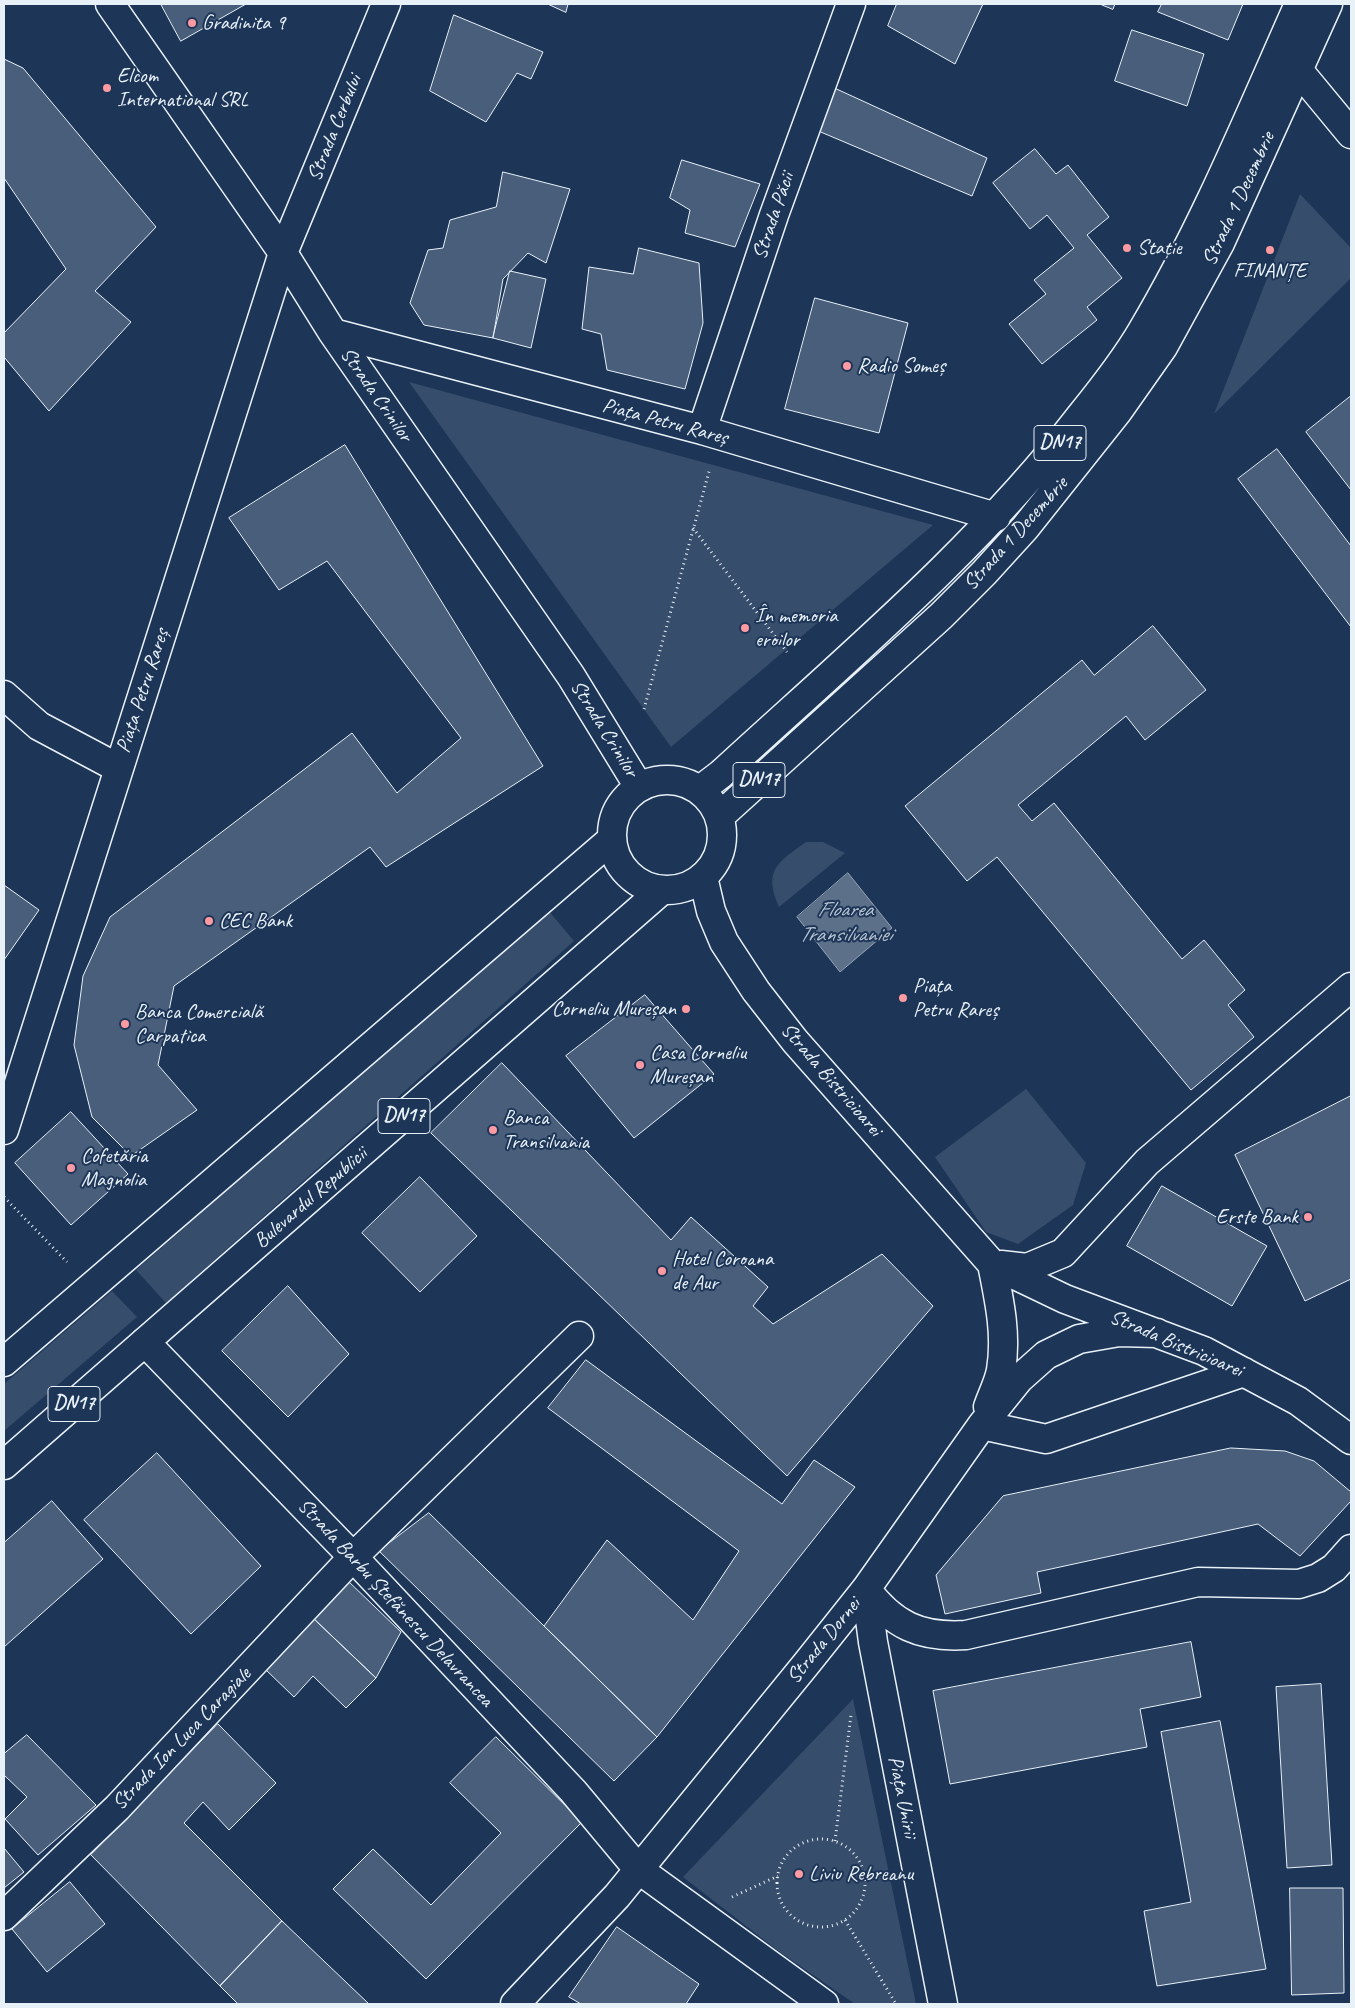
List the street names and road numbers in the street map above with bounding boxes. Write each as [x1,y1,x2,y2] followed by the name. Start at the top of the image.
[302,71,368,185] street label: Strada Cerbului
[1197,128,1281,270] street label: Strada 1 Decembrie
[747,169,801,263] street label: Strada Păcii
[334,343,418,447] street label: Strada Crinilor
[600,393,730,451] street label: Piața Petru Rareș
[1034,426,1086,460] road number: DN17
[958,472,1074,596] street label: Strada 1 Decembrie
[111,626,175,756] street label: Piața Petru Rareș
[564,676,644,782] street label: Strada Crinilor
[733,762,785,798] road number: DN17
[775,1018,887,1142] street label: Strada Bistricioarei
[378,1098,430,1134] road number: DN17
[249,1142,373,1254] street label: Bulevardul Republicii
[1106,1305,1246,1383] street label: Strada Bistricioarei
[48,1386,100,1422] road number: DN17
[292,1494,498,1712] street label: Strada Barbu Ștefănescu Delavrancea
[782,1593,866,1689] street label: Strada Dornei
[107,1662,257,1816] street label: Strada Ion Luca Caragiale
[882,1754,922,1840] street label: Piața Unirii

